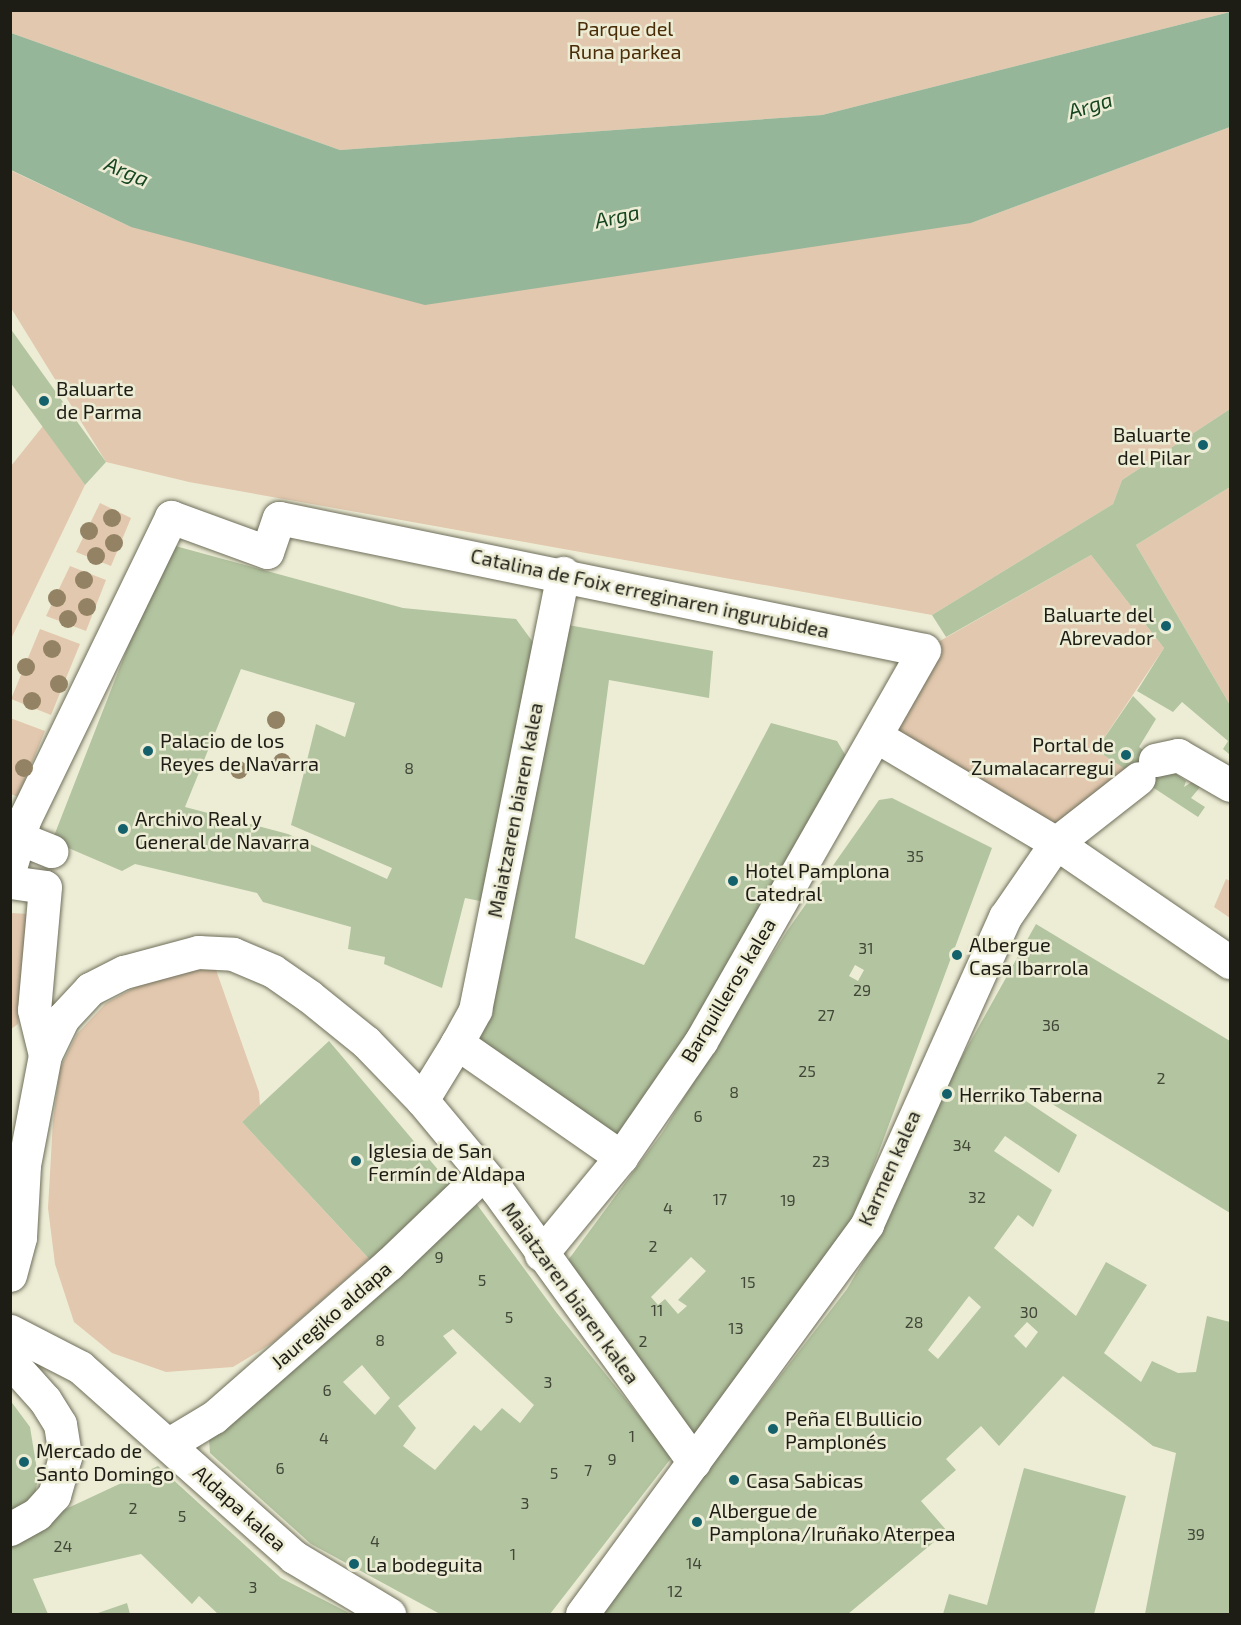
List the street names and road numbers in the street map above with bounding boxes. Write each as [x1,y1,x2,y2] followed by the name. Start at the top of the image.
[468,543,832,643] street label: Catalina de Foix erreginaren ingurubidea
[482,700,548,920] street label: Maiatzaren biaren kalea
[675,913,781,1067] street label: Barquilleros kalea
[853,1106,925,1230] street label: Karmen kalea
[497,1198,645,1388] street label: Maiatzaren biaren kalea
[266,1256,396,1374] street label: Jauregiko aldapa
[189,1460,291,1556] street label: Aldapa kalea

